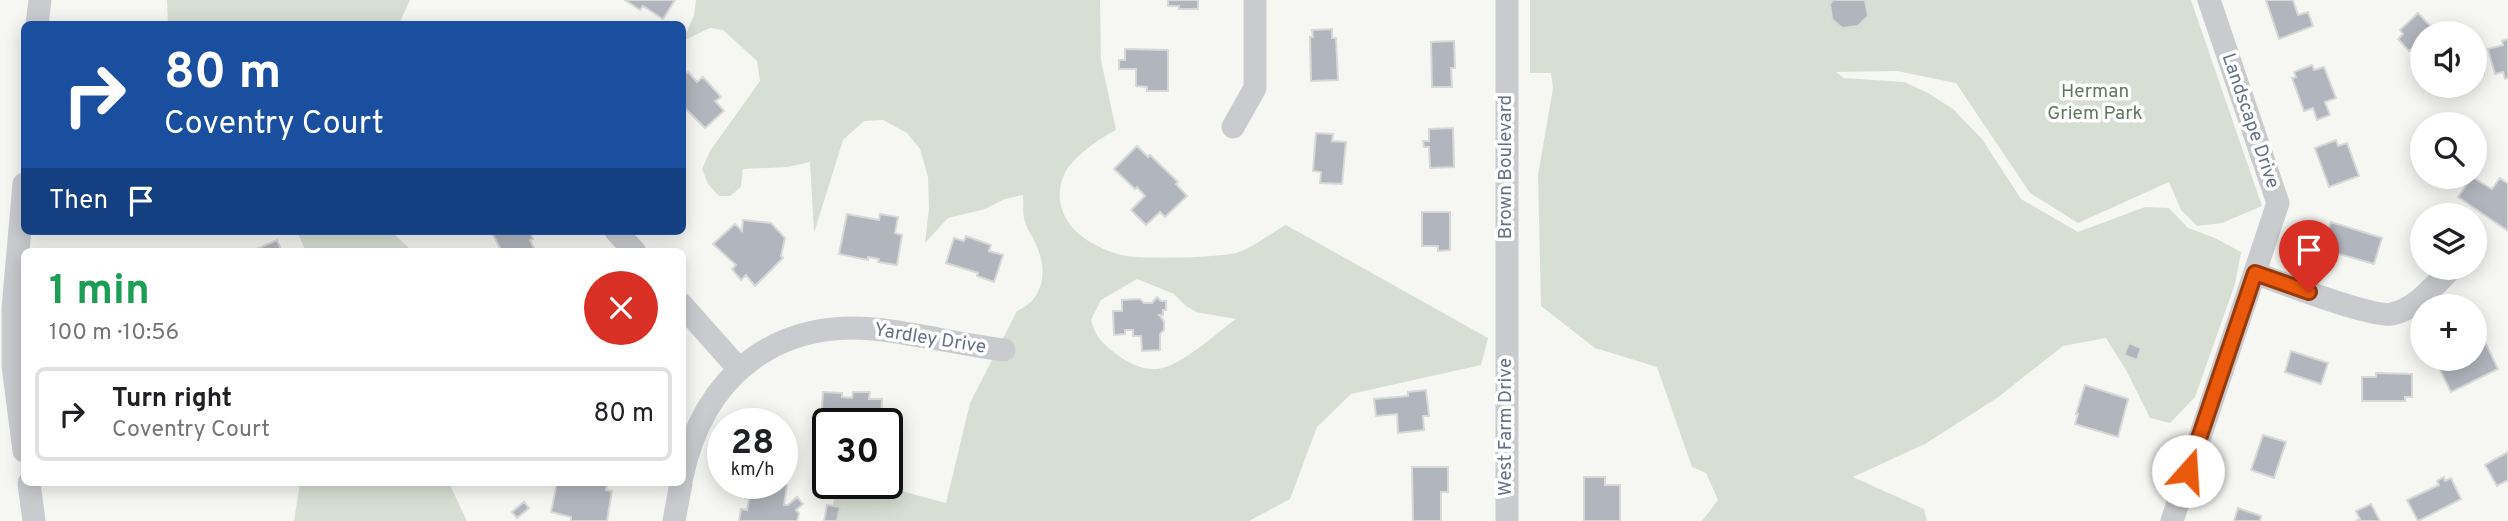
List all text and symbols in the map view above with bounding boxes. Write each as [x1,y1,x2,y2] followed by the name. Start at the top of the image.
[2410,21,2487,371] map controls
[2410,21,2487,98] button: sound
[164,44,281,106] text: 80 m
[49,49,140,140] icon: right
[2216,50,2284,192] street label: Landscape Drive
[2047,80,2143,126] park label: Herman Griem Park
[1494,95,1518,239] street label: Brown Boulevard
[164,105,384,145] text: Coventry Court
[2410,112,2487,189] button: search
[122,182,160,220] icon: arrive
[49,185,108,218] text: Then
[2410,203,2487,280] button: layers
[2279,220,2339,292] pin
[2290,231,2328,269] icon: arrive
[49,266,150,319] text: 1 min
[584,271,658,345] button: close
[2410,294,2487,371] button: +
[872,318,988,360] street label: Yardley Drive
[49,319,179,348] text: 100 m · 10:56
[1494,358,1518,496] street label: West Farm Drive
[112,383,232,416] text: Turn right
[53,395,91,433] icon: right
[594,398,654,431] text: 80 m
[812,408,903,499] speed limit sign: 30
[112,416,270,445] text: Coventry Court
[731,422,774,466] text: 28
[2151,434,2225,508] position arrow
[731,459,774,482] text: km/h

